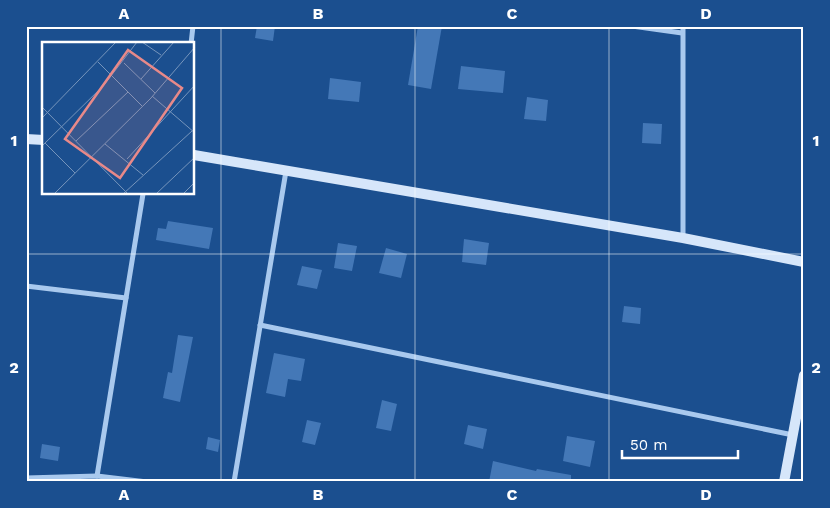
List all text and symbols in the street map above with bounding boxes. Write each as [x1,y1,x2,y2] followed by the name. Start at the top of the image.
[119,4,130,23] text: A
[313,4,324,23] text: B
[507,4,518,23] text: C
[700,4,712,23] text: D
[42,42,195,195] inset map
[11,131,17,150] text: 1
[813,131,819,150] text: 1
[9,358,19,377] text: 2
[811,358,821,377] text: 2
[622,428,739,460] scale bar
[630,436,667,454] text: 50 m
[119,485,130,504] text: A
[313,485,324,504] text: B
[507,485,518,504] text: C
[700,485,712,504] text: D

